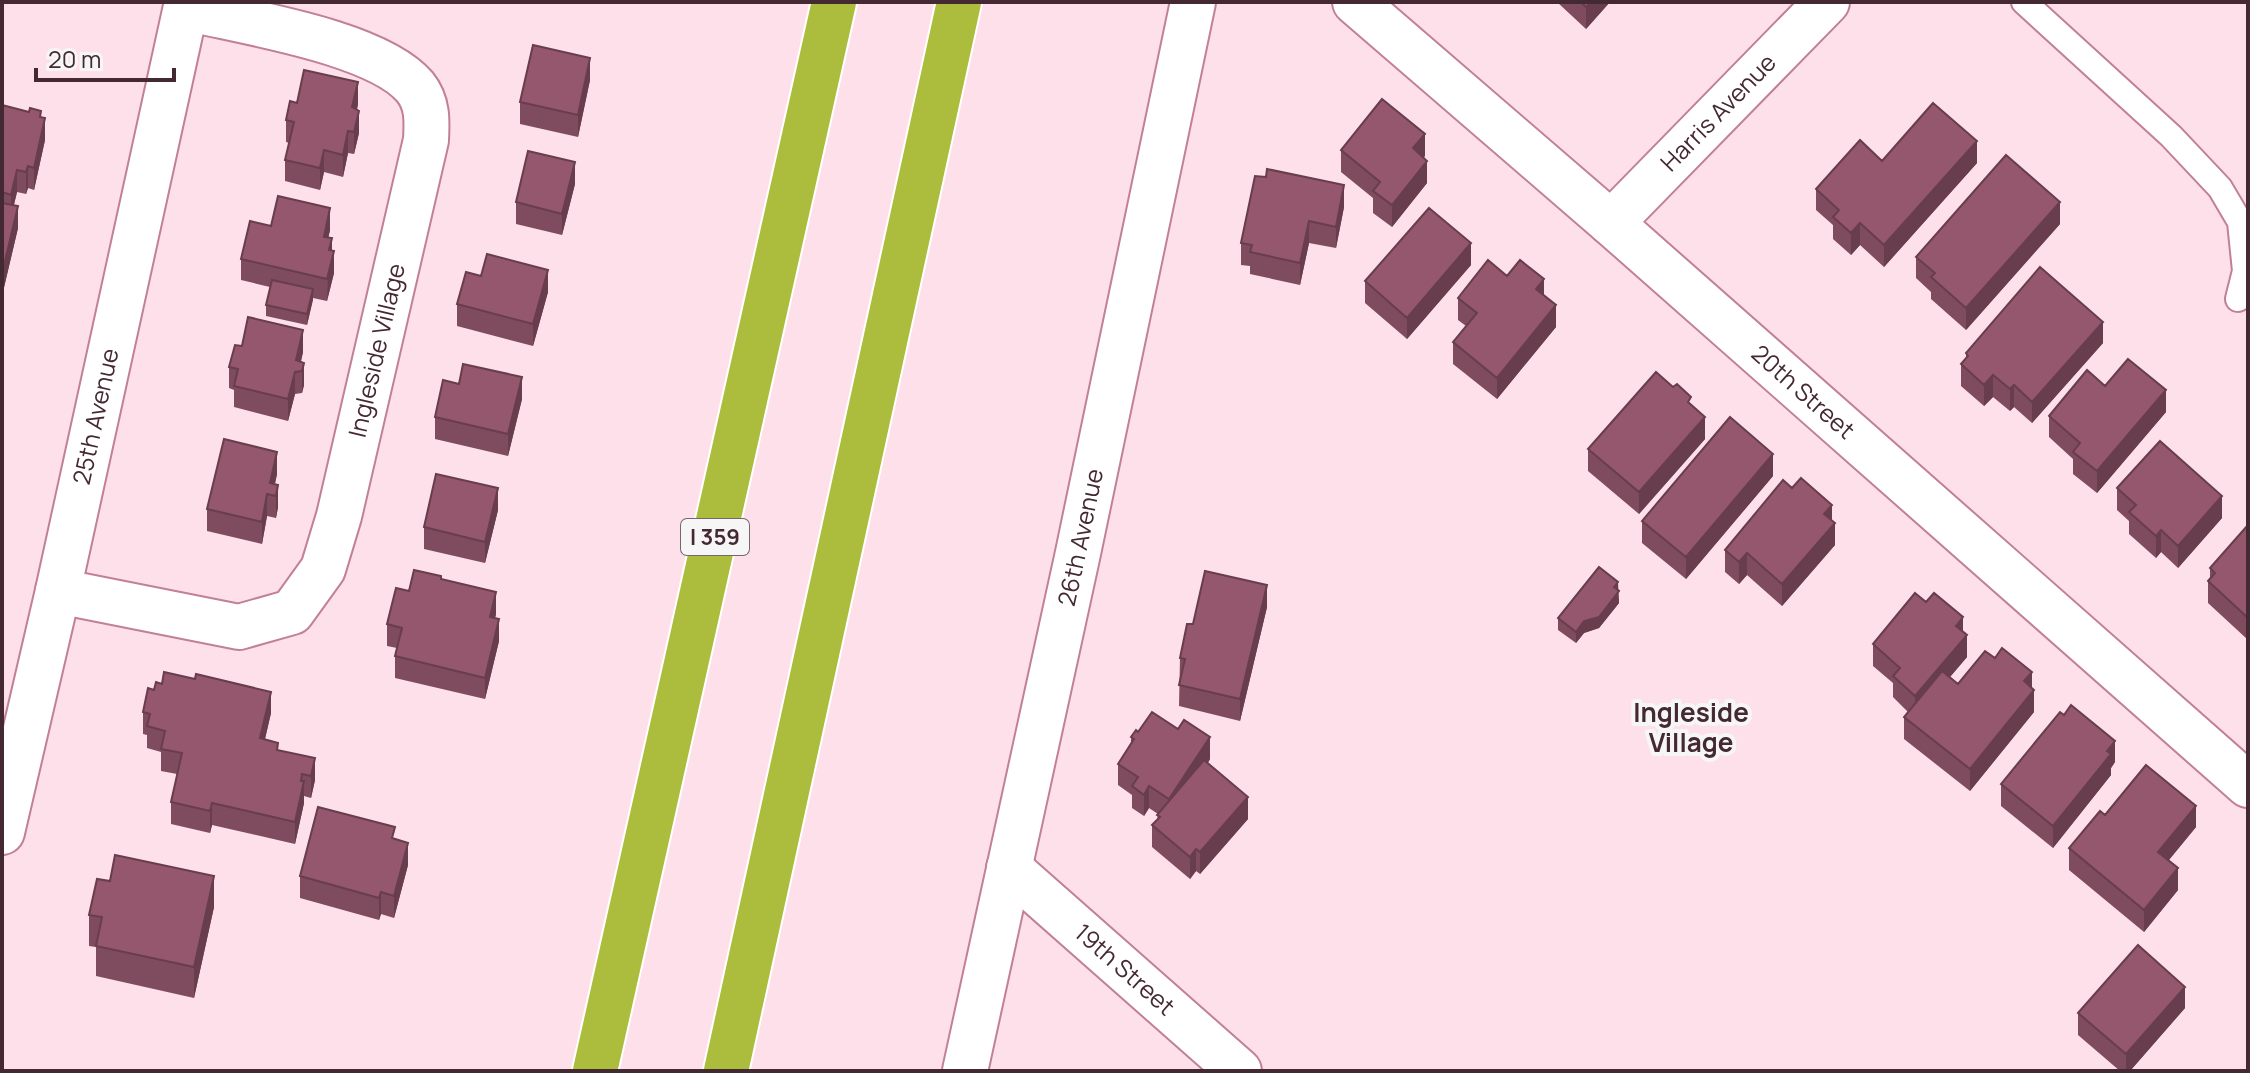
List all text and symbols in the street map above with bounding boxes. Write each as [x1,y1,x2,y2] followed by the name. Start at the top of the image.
[36,32,174,82] scale bar
[48,42,101,75] text: 20 m
[1653,46,1783,178] street label: Harris Avenue
[340,260,412,440] street label: Ingleside Village
[1745,337,1863,446] street label: 20th Street
[64,345,126,487] street label: 25th Avenue
[1049,466,1110,609] street label: 26th Avenue
[681,519,749,555] road number: I 359
[1633,694,1749,760] district label: Ingleside Village
[1068,916,1183,1022] street label: 19th Street

